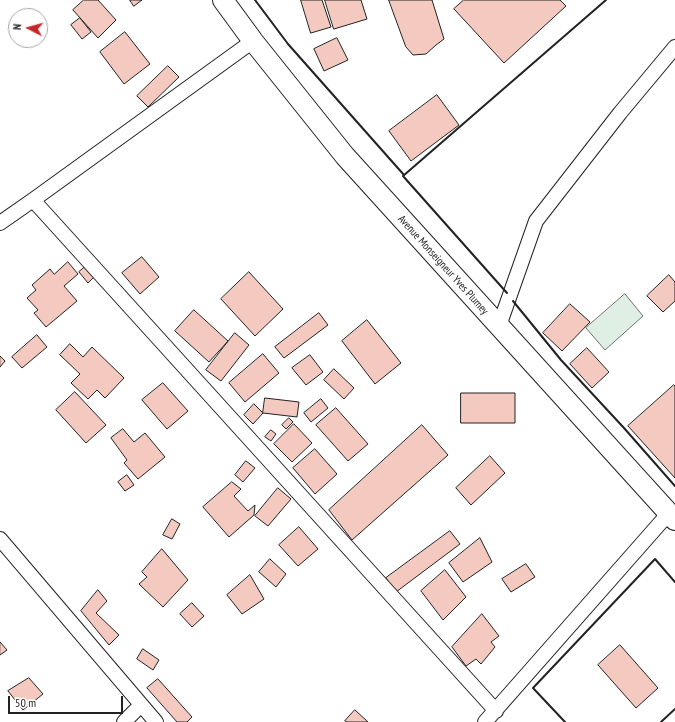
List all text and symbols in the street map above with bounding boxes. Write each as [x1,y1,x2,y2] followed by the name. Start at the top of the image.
[8,8,48,48] north arrow
[10,23,24,31] text: N
[395,213,491,317] street label: Avenue Monseigneur Yves Plumey
[10,688,125,714] scale bar
[15,695,36,710] text: 50 m

